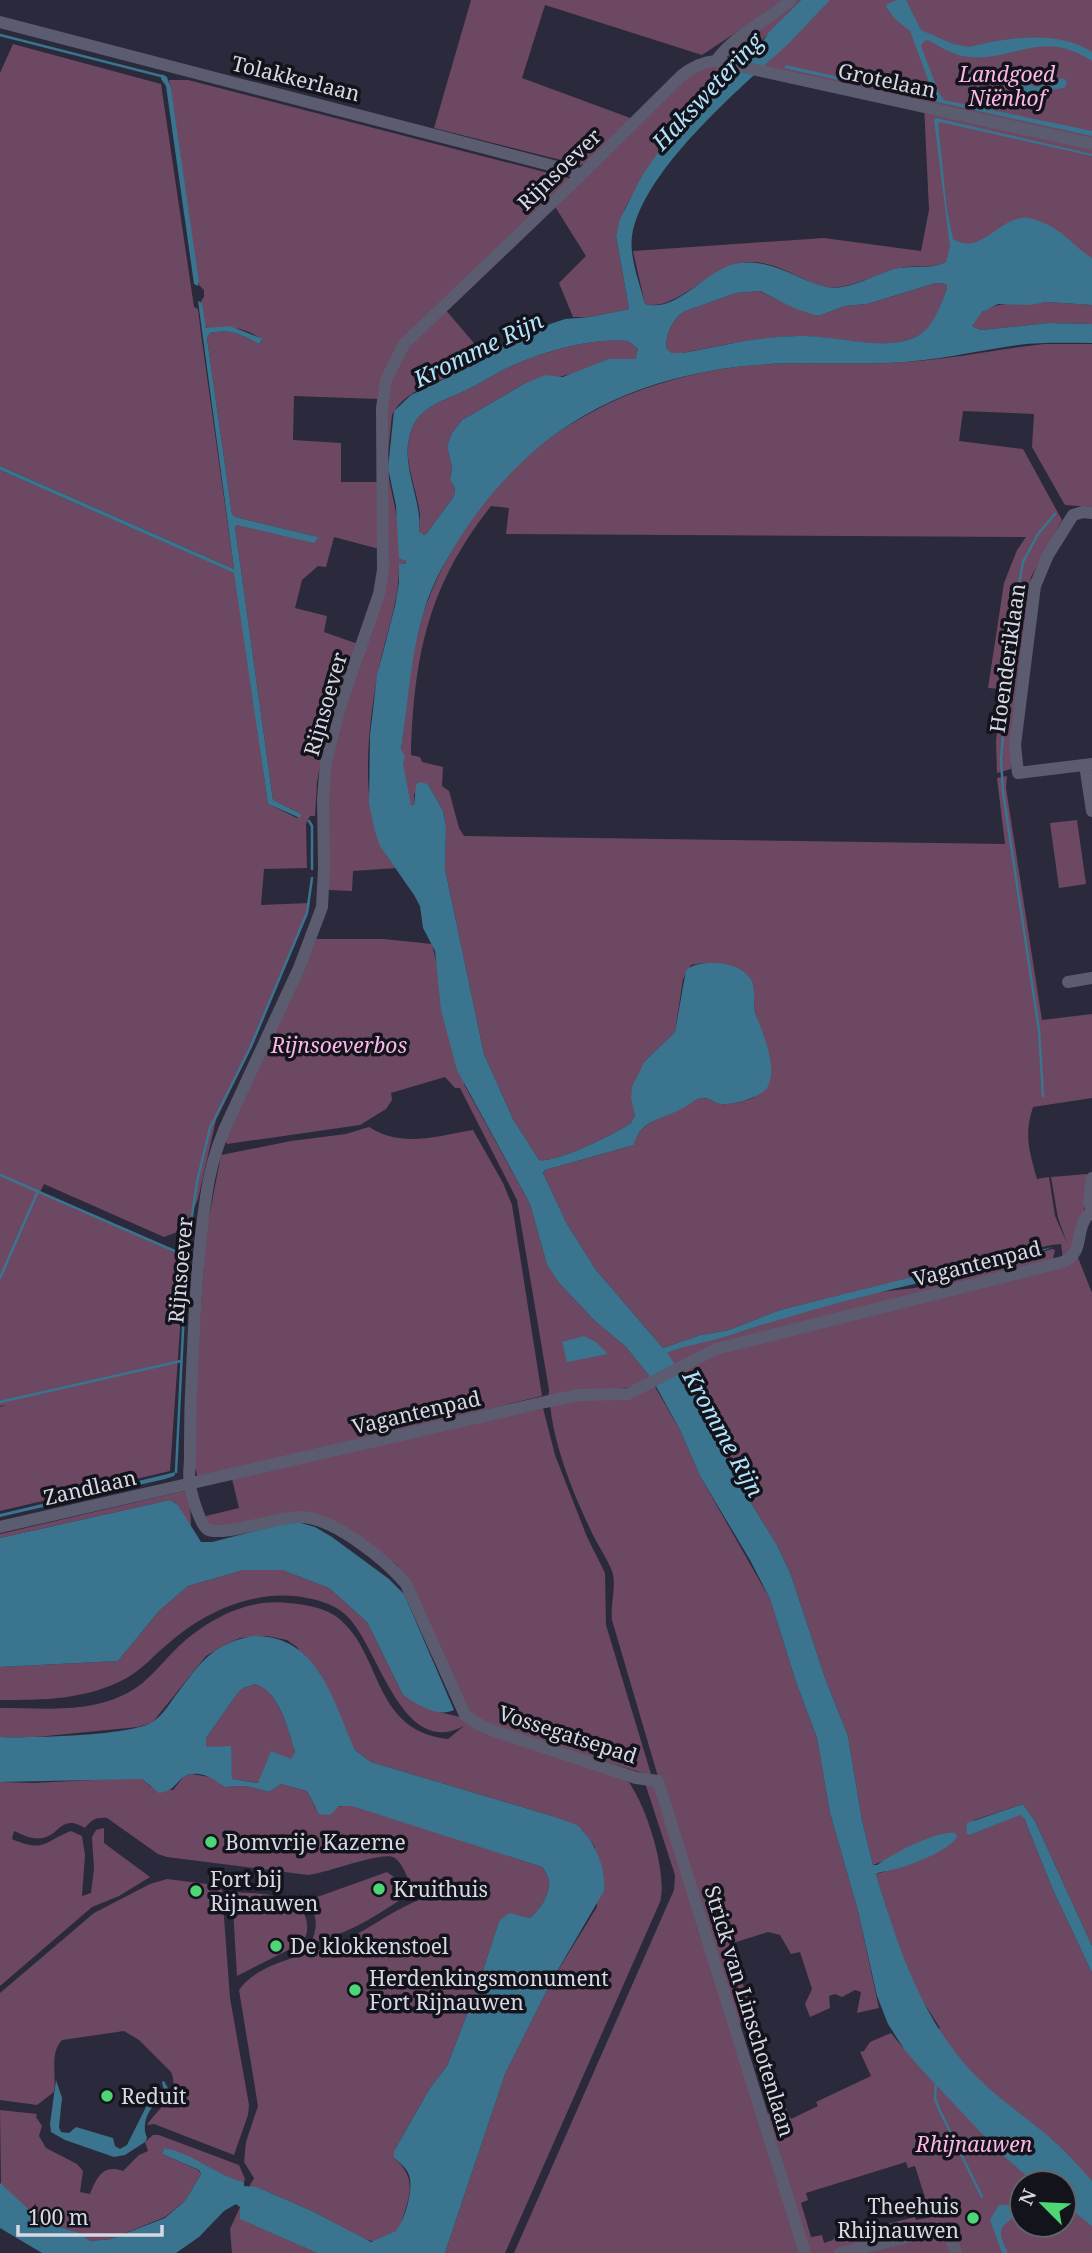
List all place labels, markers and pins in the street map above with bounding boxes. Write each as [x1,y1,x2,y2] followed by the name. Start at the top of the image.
[225,1828,406,1856] place label: Bomvrije Kazerne
[203,1834,219,1850] marker: Bomvrije Kazerne
[210,1865,318,1917] place label: Fort bij Rijnauwen
[393,1875,488,1903] place label: Kruithuis
[371,1881,387,1897] marker: Kruithuis
[188,1883,204,1899] marker: Fort bij Rijnauwen
[290,1932,449,1960] place label: De klokkenstoel
[268,1938,284,1954] marker: De klokkenstoel
[369,1964,609,2016] place label: Herdenkingsmonument Fort Rijnauwen
[347,1982,363,1998] marker: Herdenkingsmonument Fort Rijnauwen
[121,2082,186,2110] place label: Reduit
[99,2088,115,2104] marker: Reduit
[837,2192,959,2244] place label: Theehuis Rhijnauwen
[965,2210,981,2226] marker: Theehuis Rhijnauwen

